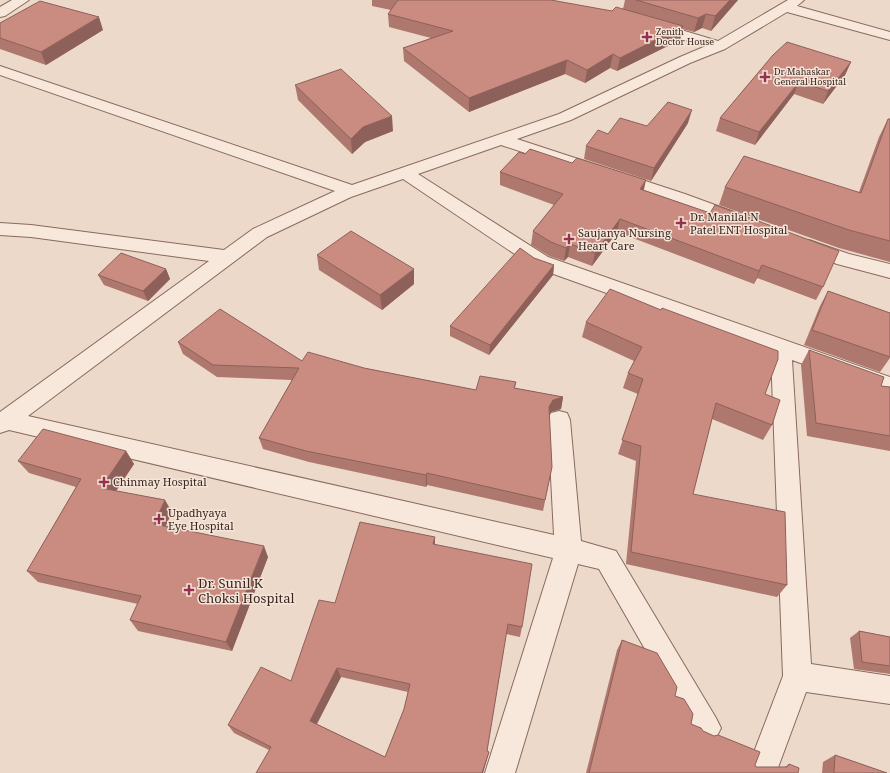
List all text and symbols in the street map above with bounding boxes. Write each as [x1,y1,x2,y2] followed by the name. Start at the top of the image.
[656,25,714,48] place label: Zenith Doctor House
[641,31,653,43] marker: Zenith Doctor House
[774,65,846,88] place label: Dr Mahaskar General Hospital
[759,71,771,83] marker: Dr Mahaskar General Hospital
[690,209,788,237] place label: Dr. Manilal N Patel ENT Hospital
[675,217,687,229] marker: Dr. Manilal N Patel ENT Hospital
[578,225,671,253] place label: Saujanya Nursing Heart Care
[563,233,575,245] marker: Saujanya Nursing Heart Care
[113,474,207,489] place label: Chinmay Hospital
[98,476,110,488] marker: Chinmay Hospital
[168,505,234,533] place label: Upadhyaya Eye Hospital
[153,513,165,525] marker: Upadhyaya Eye Hospital
[198,574,295,607] place label: Dr. Sunil K Choksi Hospital
[183,584,195,596] marker: Dr. Sunil K Choksi Hospital

